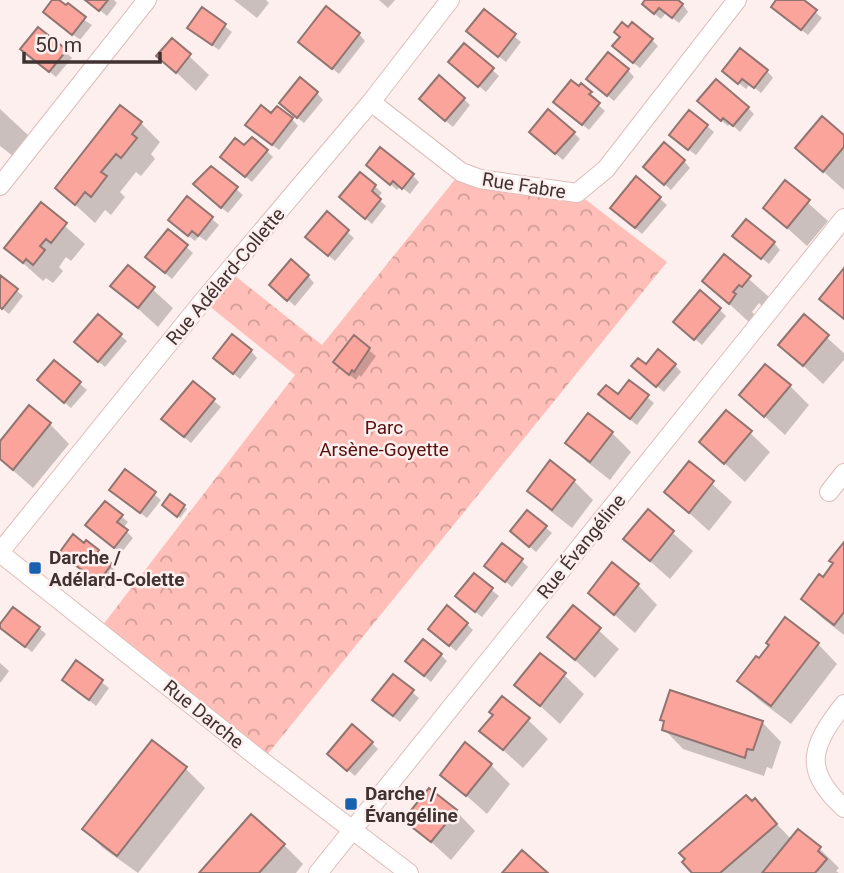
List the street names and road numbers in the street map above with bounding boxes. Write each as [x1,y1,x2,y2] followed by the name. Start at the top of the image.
[480,168,567,203] street label: Rue Fabre
[161,203,290,350] street label: Rue Adélard-Collette
[532,489,631,603] street label: Rue Évangéline
[159,675,248,754] street label: Rue Darche

